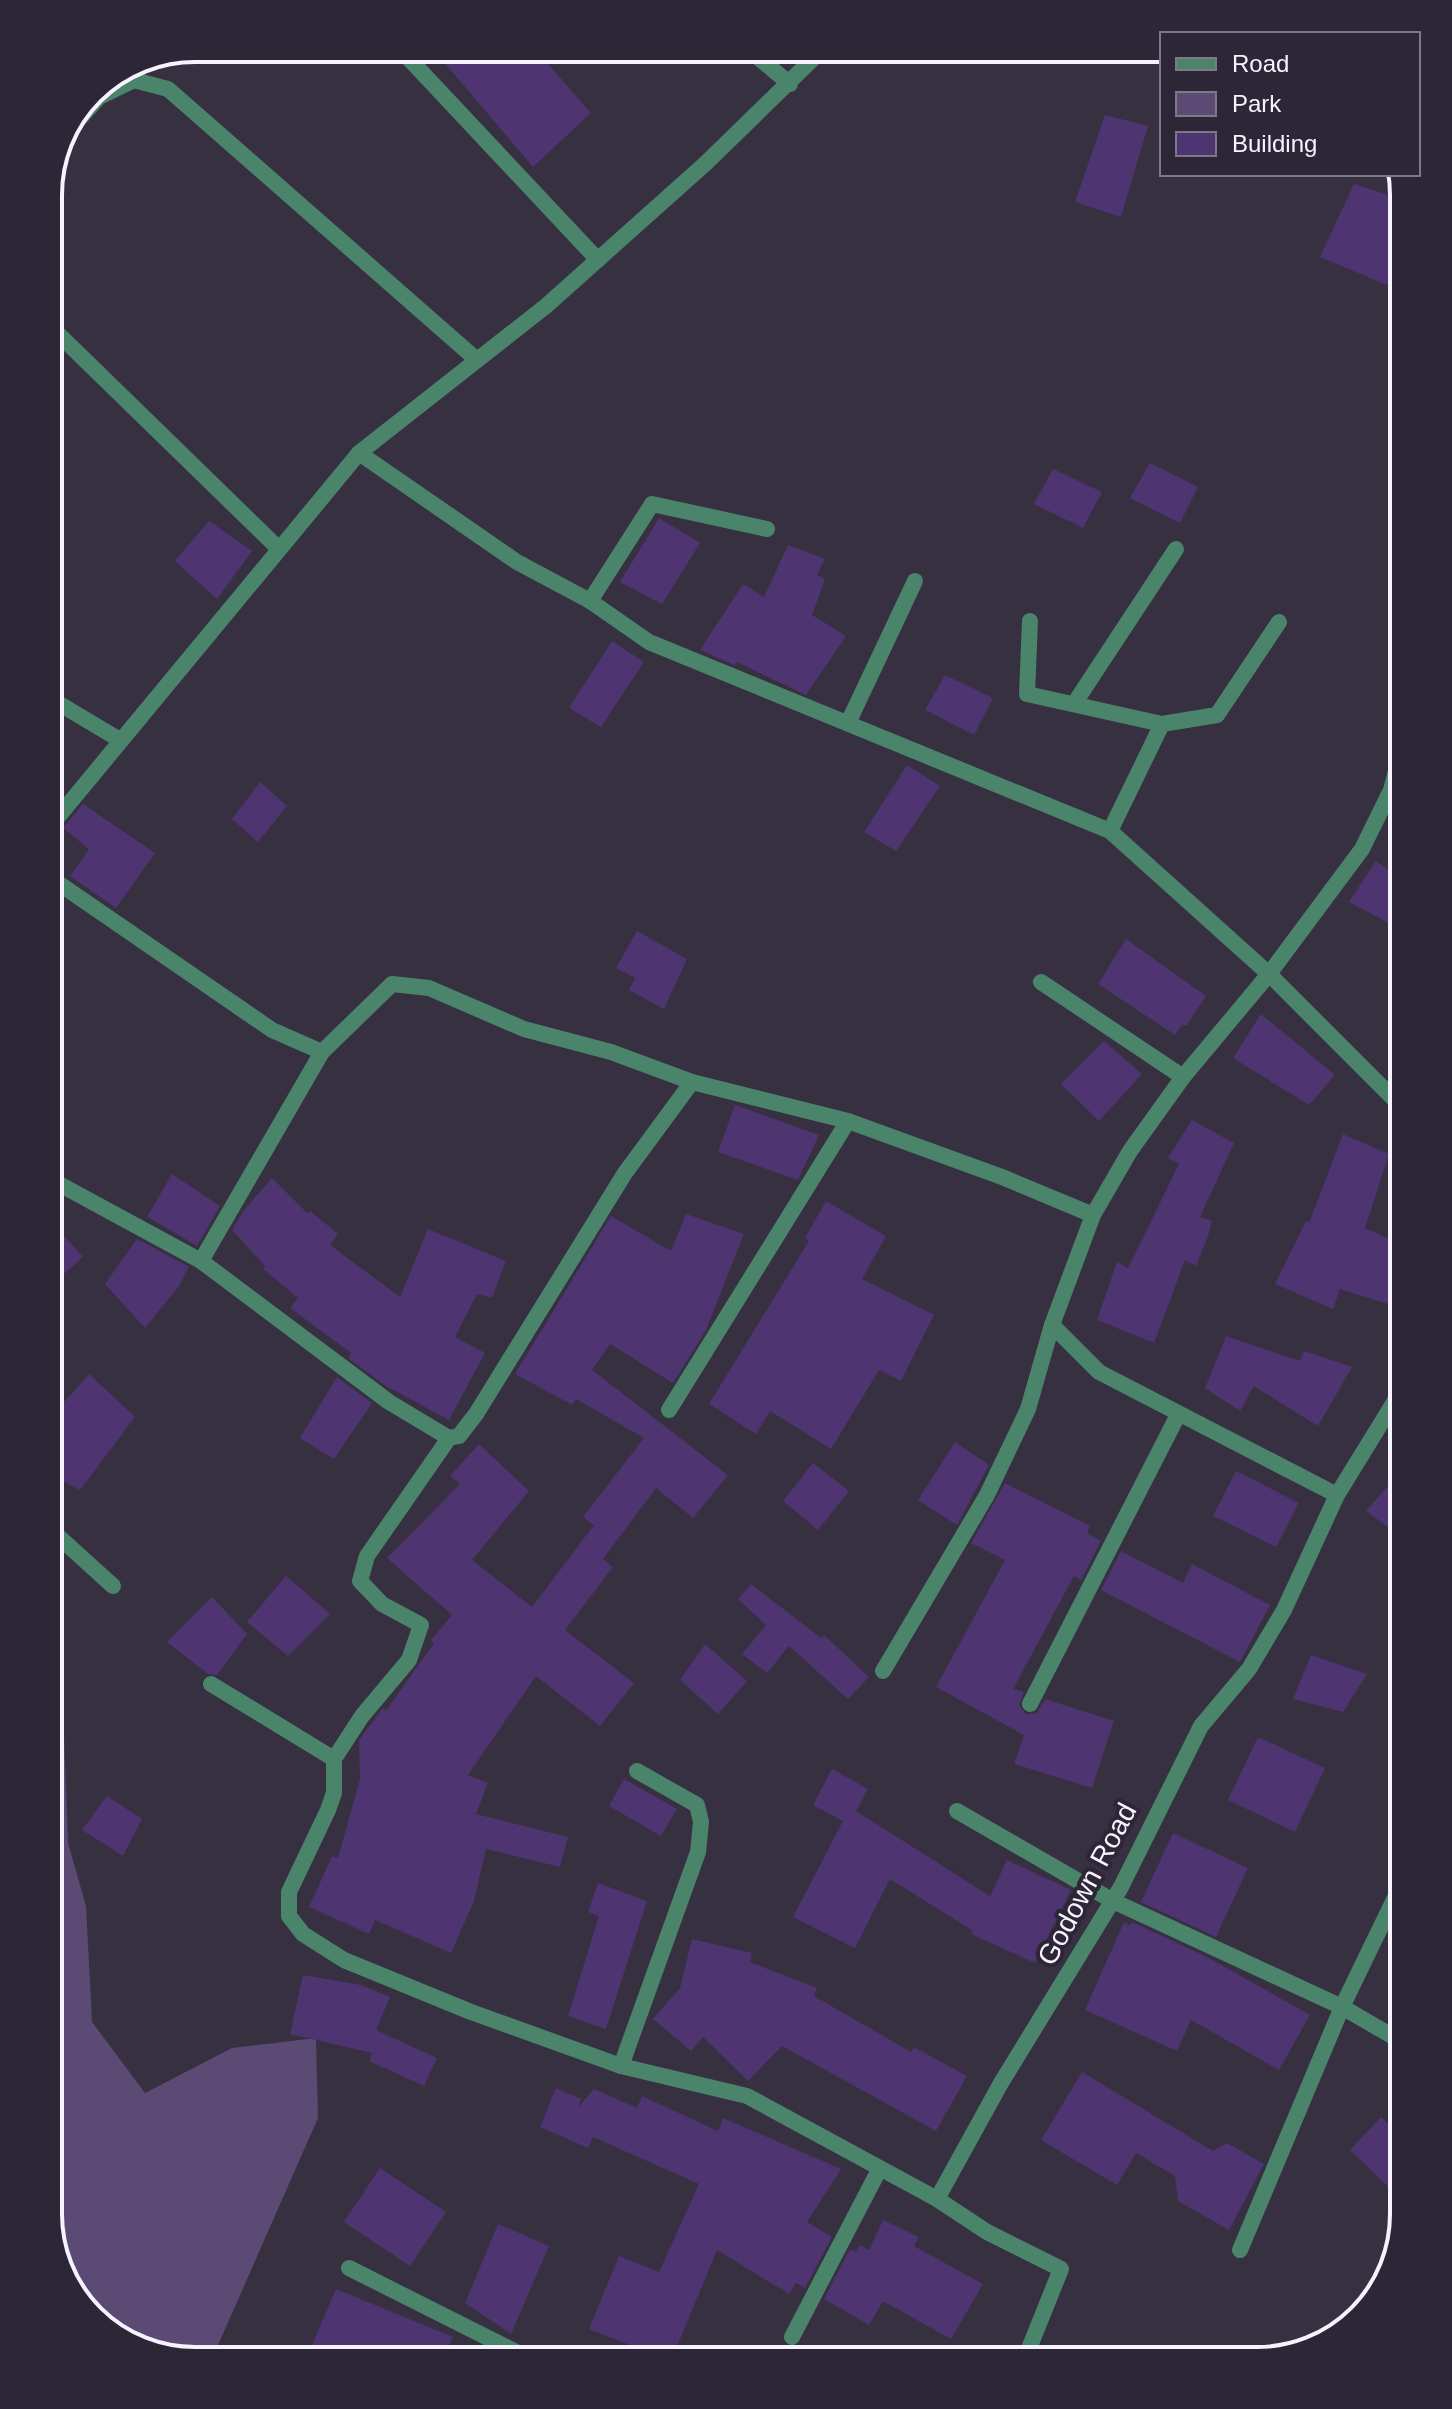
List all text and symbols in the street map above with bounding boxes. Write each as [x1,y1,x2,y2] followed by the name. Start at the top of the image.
[1160,32,1420,176] legend
[1232,50,1289,77] text: Road
[1232,90,1282,117] text: Park
[1232,130,1317,157] text: Building
[1031,1798,1143,1970] street label: Godown Road

